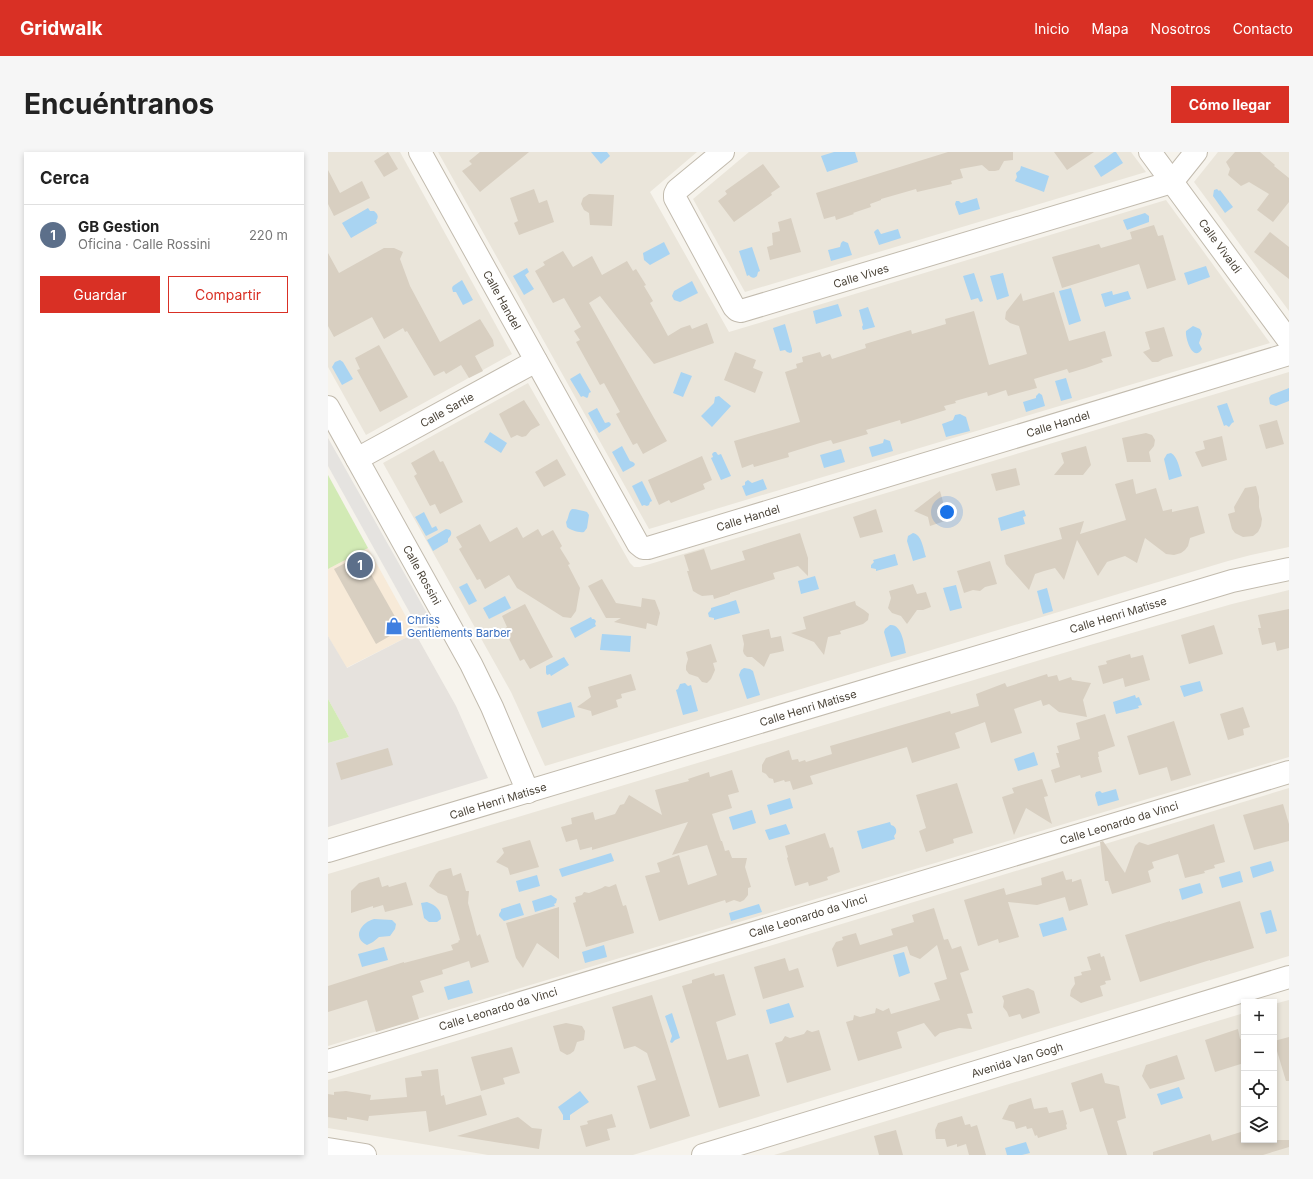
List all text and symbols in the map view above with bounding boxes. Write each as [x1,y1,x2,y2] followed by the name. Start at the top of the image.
[20,17,103,40] text: Gridwalk
[1034,20,1070,37] text: Inicio
[1092,20,1129,37] text: Mapa
[1151,20,1211,37] text: Nosotros
[1233,20,1293,37] text: Contacto
[1171,86,1289,123] button: Cómo llegar
[24,87,214,121] text: Encuéntranos
[40,168,89,188] text: Cerca
[1196,216,1244,276] street label: Calle Vivaldi
[78,217,159,236] text: GB Gestion
[50,227,56,243] text: 1
[249,227,288,243] text: 220 m
[78,236,211,252] text: Oficina · Calle Rossini
[831,261,891,291] street label: Calle Vives
[480,268,524,332] street label: Calle Handel
[40,276,160,313] button: Guardar
[168,276,288,313] button: Compartir
[418,390,476,430] street label: Calle Sartie
[1025,408,1091,440] street label: Calle Handel
[715,502,781,534] street label: Calle Handel
[937,502,957,522] your location
[400,543,444,607] street label: Calle Rossini
[347,550,373,580] pin: 1
[1068,594,1168,636] street label: Calle Henri Matisse
[407,613,511,640] place label: Chriss Gentlements Barber
[384,616,404,636] shop icon: Chriss Gentlements Barber
[758,687,858,729] street label: Calle Henri Matisse
[448,780,548,822] street label: Calle Henri Matisse
[1058,798,1180,848] street label: Calle Leonardo da Vinci
[747,891,869,941] street label: Calle Leonardo da Vinci
[437,984,559,1034] street label: Calle Leonardo da Vinci
[1241,999,1277,1143] map controls
[1241,999,1277,1035] button: +
[1241,1035,1277,1071] button: −
[969,1039,1065,1081] street label: Avenida Van Gogh
[1241,1071,1277,1107] button: locate
[1241,1107,1277,1143] button: layers

